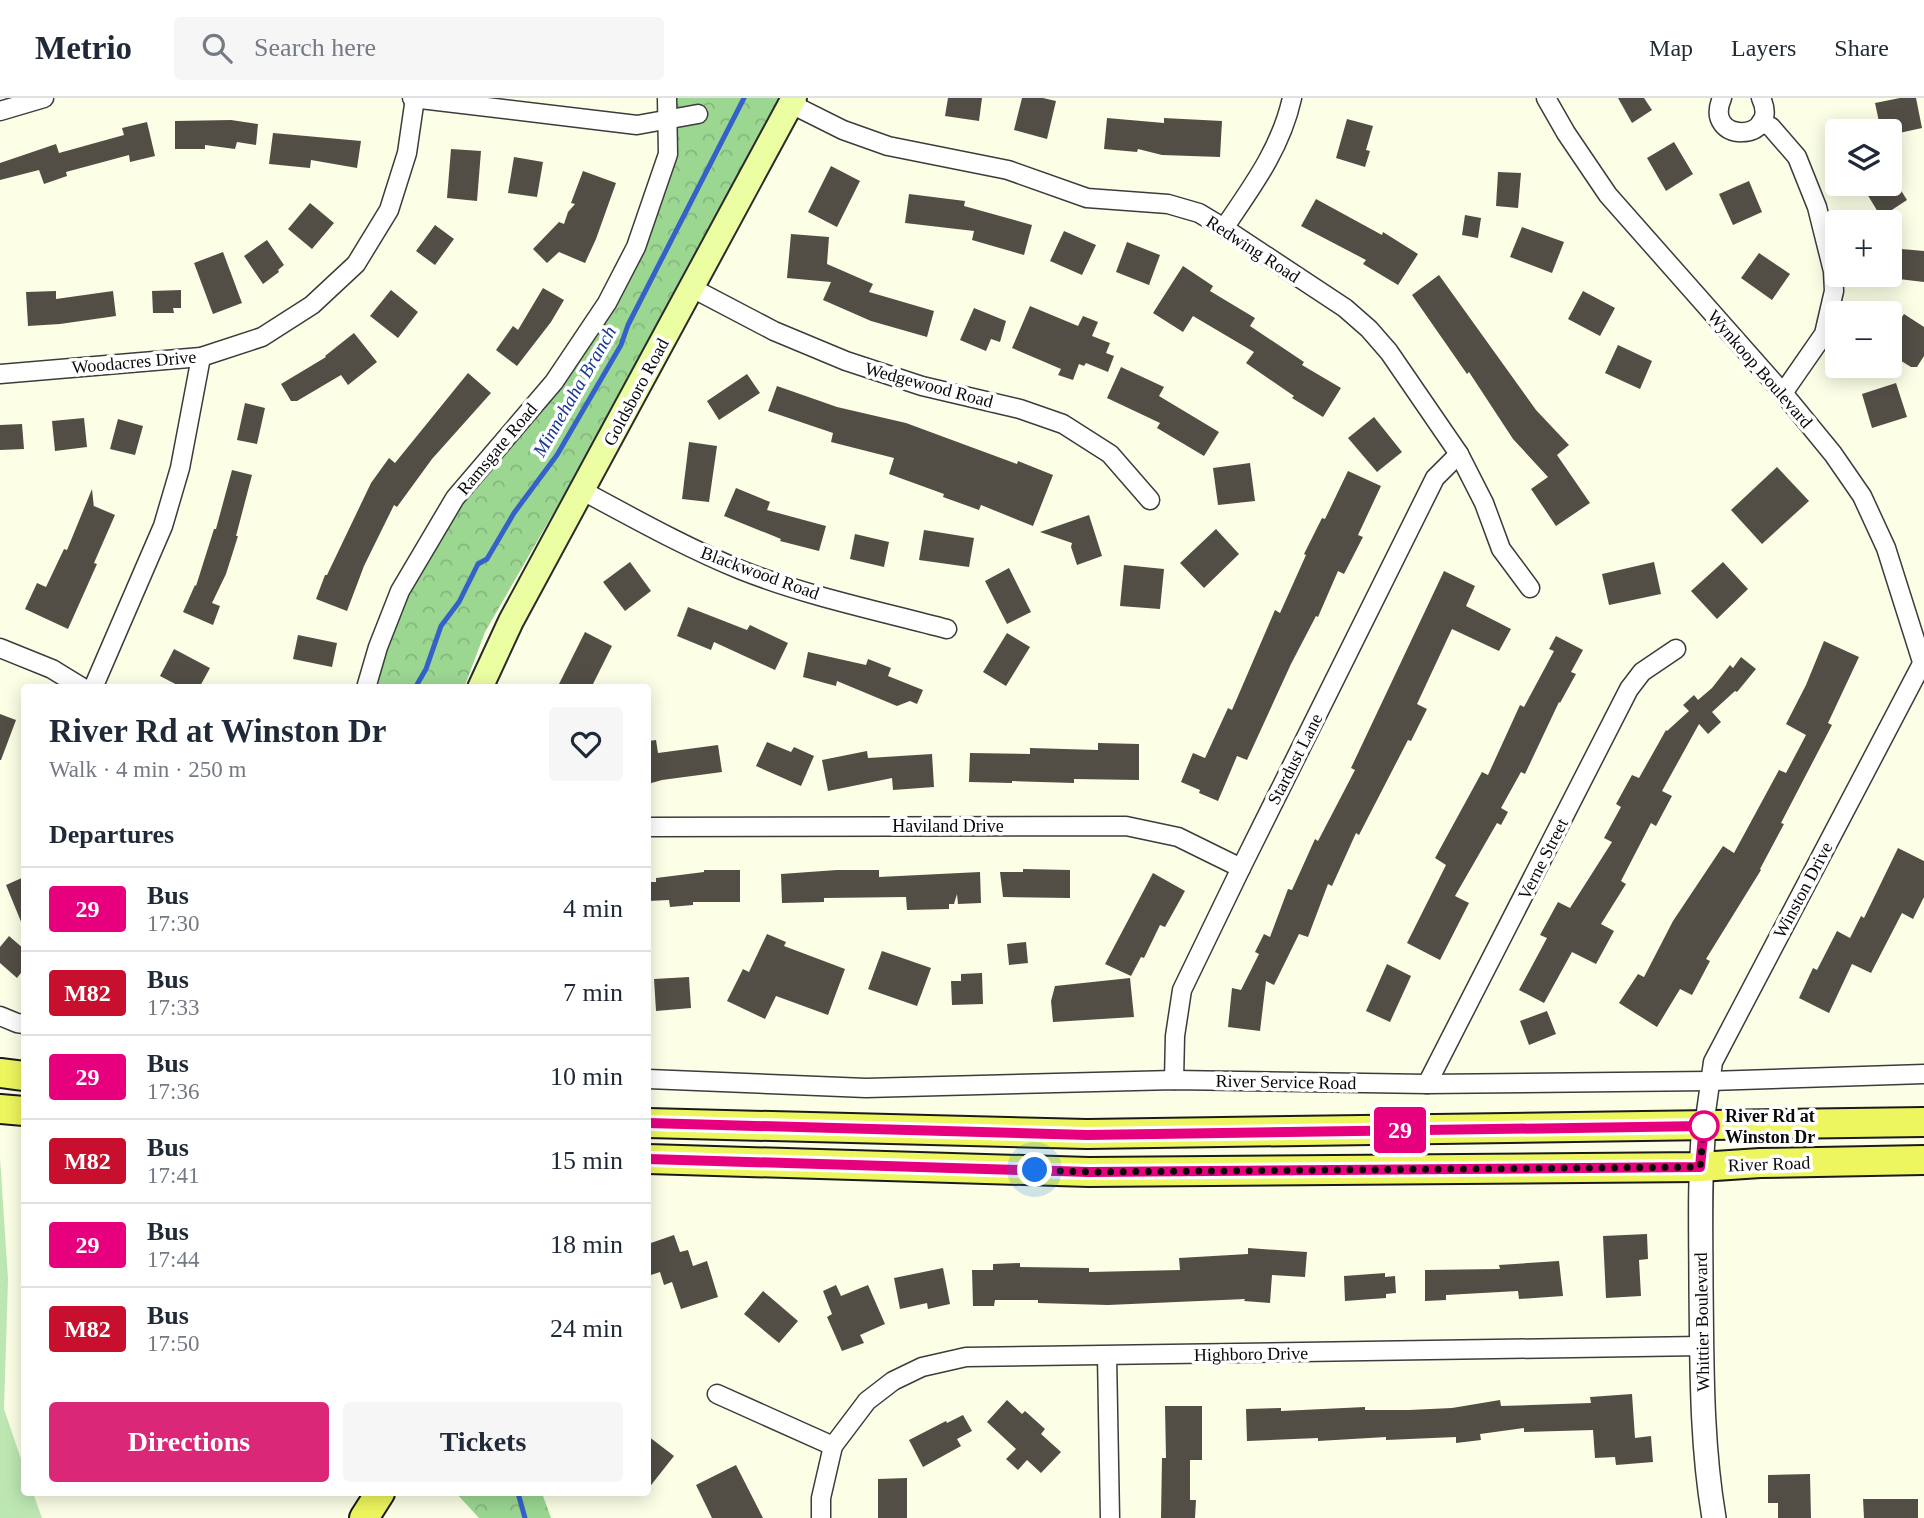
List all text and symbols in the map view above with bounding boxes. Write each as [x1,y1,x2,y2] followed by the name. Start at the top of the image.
[174,17,664,80] search box
[198,29,236,67] icon: search
[35,30,132,66] text: Metrio
[254,33,376,62] text: Search here
[1649,35,1693,61] text: Map
[1731,35,1796,61] text: Layers
[1834,35,1889,61] text: Share
[1825,119,1902,378] map controls
[1825,119,1902,196] button: layers
[1825,210,1902,287] button: +
[1202,211,1304,287] street label: Redwing Road
[1825,301,1902,378] button: −
[1703,306,1817,432] street label: Wynkoop Boulevard
[528,322,620,461] water label: Minnehaha Branch
[599,335,673,449] street label: Goldsboro Road
[71,347,197,377] street label: Woodacres Drive
[863,358,995,412] street label: Wedgewood Road
[453,399,541,499] street label: Ramsgate Road
[698,542,822,604] street label: Blackwood Road
[549,707,623,781] button: heart
[1264,710,1326,808] street label: Stardust Lane
[49,713,386,749] text: River Rd at Winston Dr
[49,757,246,782] text: Walk · 4 min · 250 m
[1514,815,1572,903] street label: Verne Street
[892,816,1004,836] street label: Haviland Drive
[49,820,174,849] text: Departures
[1769,839,1837,941] street label: Winston Drive
[147,881,189,910] text: Bus
[563,894,623,923] text: 4 min
[76,896,100,922] text: 29
[147,911,199,936] text: 17:30
[147,965,189,994] text: Bus
[563,978,623,1007] text: 7 min
[64,980,111,1006] text: M82
[147,995,199,1020] text: 17:33
[147,1049,189,1078] text: Bus
[550,1062,623,1091] text: 10 min
[76,1064,100,1090] text: 29
[1215,1071,1357,1093] street label: River Service Road
[147,1079,199,1104] text: 17:36
[1725,1106,1815,1147] place label: River Rd at Winston Dr
[1368,1107,1432,1153] line badge: 29
[1689,1111,1719,1141] marker: River Rd at Winston Dr
[1388,1117,1412,1143] text: 29
[147,1133,189,1162] text: Bus
[550,1146,623,1175] text: 15 min
[64,1148,111,1174] text: M82
[1017,1152,1052,1187] your location
[1727,1153,1811,1175] street label: River Road
[147,1163,199,1188] text: 17:41
[147,1217,189,1246] text: Bus
[550,1230,623,1259] text: 18 min
[76,1232,100,1258] text: 29
[147,1247,199,1272] text: 17:44
[1691,1252,1713,1392] street label: Whittier Boulevard
[147,1301,189,1330] text: Bus
[550,1314,623,1343] text: 24 min
[64,1316,111,1342] text: M82
[147,1331,199,1356] text: 17:50
[1194,1343,1308,1365] street label: Highboro Drive
[49,1402,329,1482] button: Directions
[343,1402,623,1482] button: Tickets

